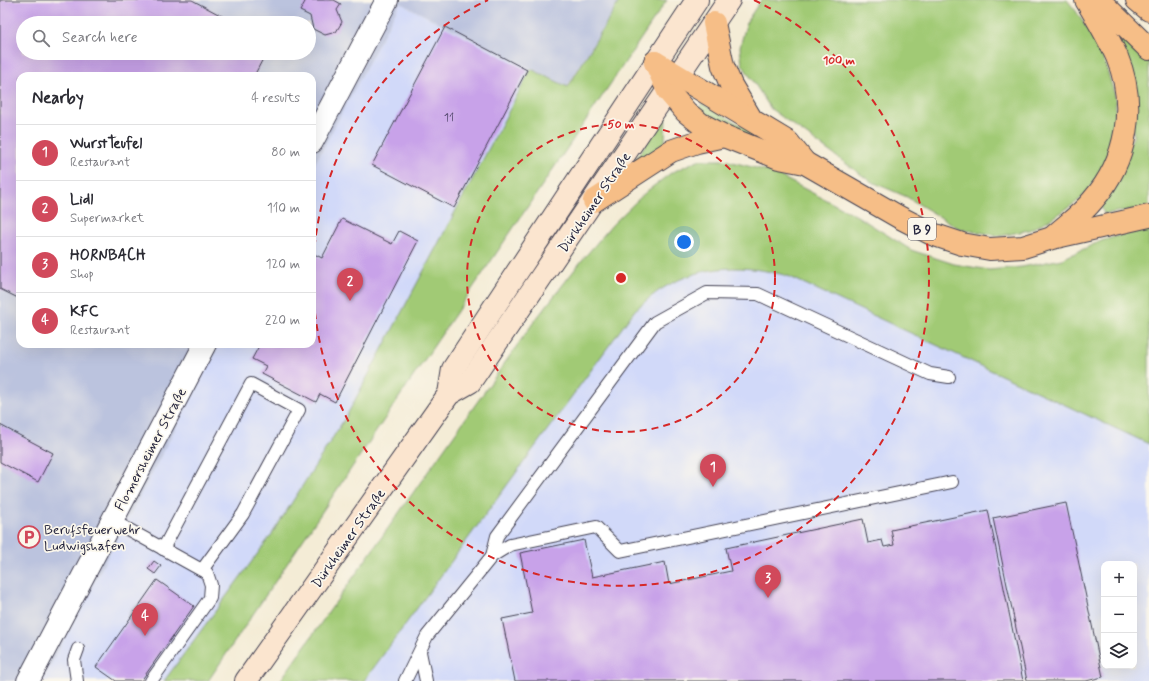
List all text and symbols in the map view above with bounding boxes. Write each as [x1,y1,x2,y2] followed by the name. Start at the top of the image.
[16,16,316,60] search box
[30,27,52,49] icon: search
[62,28,138,48] text: Search here
[823,53,856,69] text: 100 m
[32,87,84,109] text: Nearby
[251,90,300,107] text: 4 results
[444,110,454,126] house number: 11
[608,117,635,133] text: 50 m
[70,134,142,154] text: WurstTeufel
[42,144,48,161] text: 1
[271,144,300,161] text: 80 m
[555,149,635,256] street label: Dürkheimer Straße
[70,154,130,171] text: Restaurant
[70,190,93,210] text: Lidl
[42,200,48,217] text: 2
[267,200,300,217] text: 110 m
[70,210,144,227] text: Supermarket
[908,218,936,240] road number: B 9
[674,232,694,252] your location
[70,246,146,266] text: HORNBACH
[42,256,48,273] text: 3
[266,256,300,273] text: 120 m
[70,266,94,283] text: Shop
[337,268,363,301] pin: 2
[614,271,628,285] centre of rings
[70,302,98,322] text: KFC
[41,312,49,329] text: 4
[265,312,300,329] text: 220 m
[70,322,130,339] text: Restaurant
[111,385,191,514] street label: Flomersheimer Straße
[700,454,726,487] pin: 1
[308,485,390,592] street label: Dürkheimer Straße
[44,521,141,555] place label: Berufsfeuerwehr Ludwigshafen
[16,524,42,550] parking icon: Berufsfeuerwehr Ludwigshafen
[1101,561,1137,669] map controls
[1101,561,1137,597] button: +
[755,565,781,598] pin: 3
[1101,597,1137,633] button: −
[132,603,158,636] pin: 4
[1101,633,1137,669] button: layers

